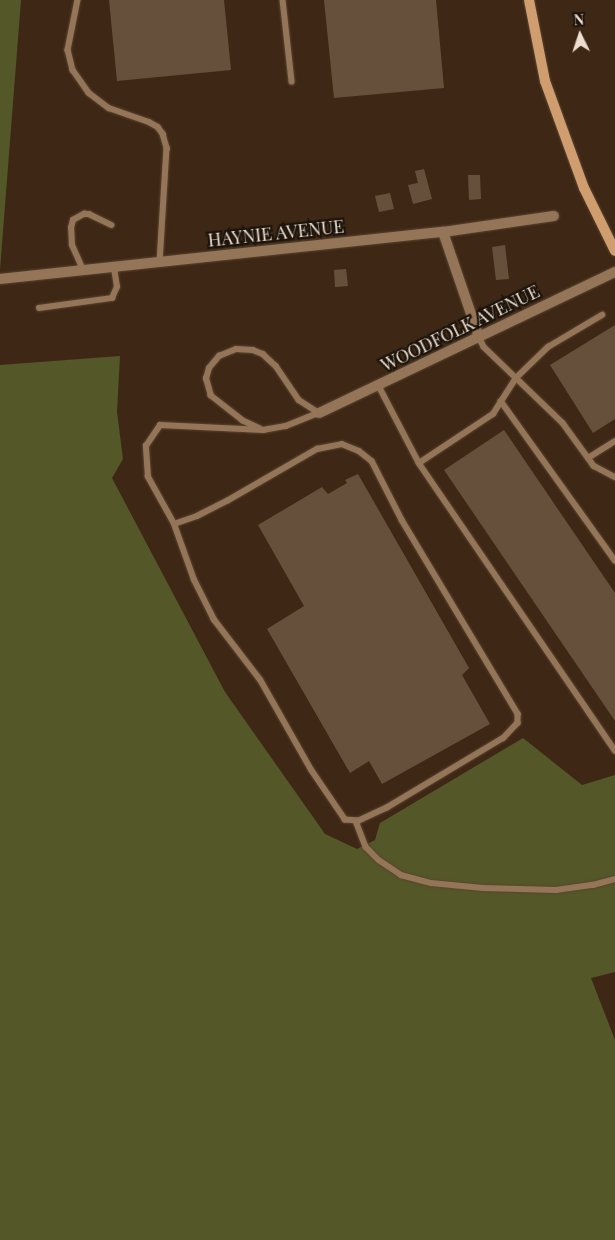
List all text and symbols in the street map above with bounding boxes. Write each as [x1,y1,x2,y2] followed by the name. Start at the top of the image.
[555,10,605,60] north arrow
[573,10,585,29] text: N
[206,215,346,251] street label: HAYNIE AVENUE
[377,280,543,376] street label: WOODFOLK AVENUE

